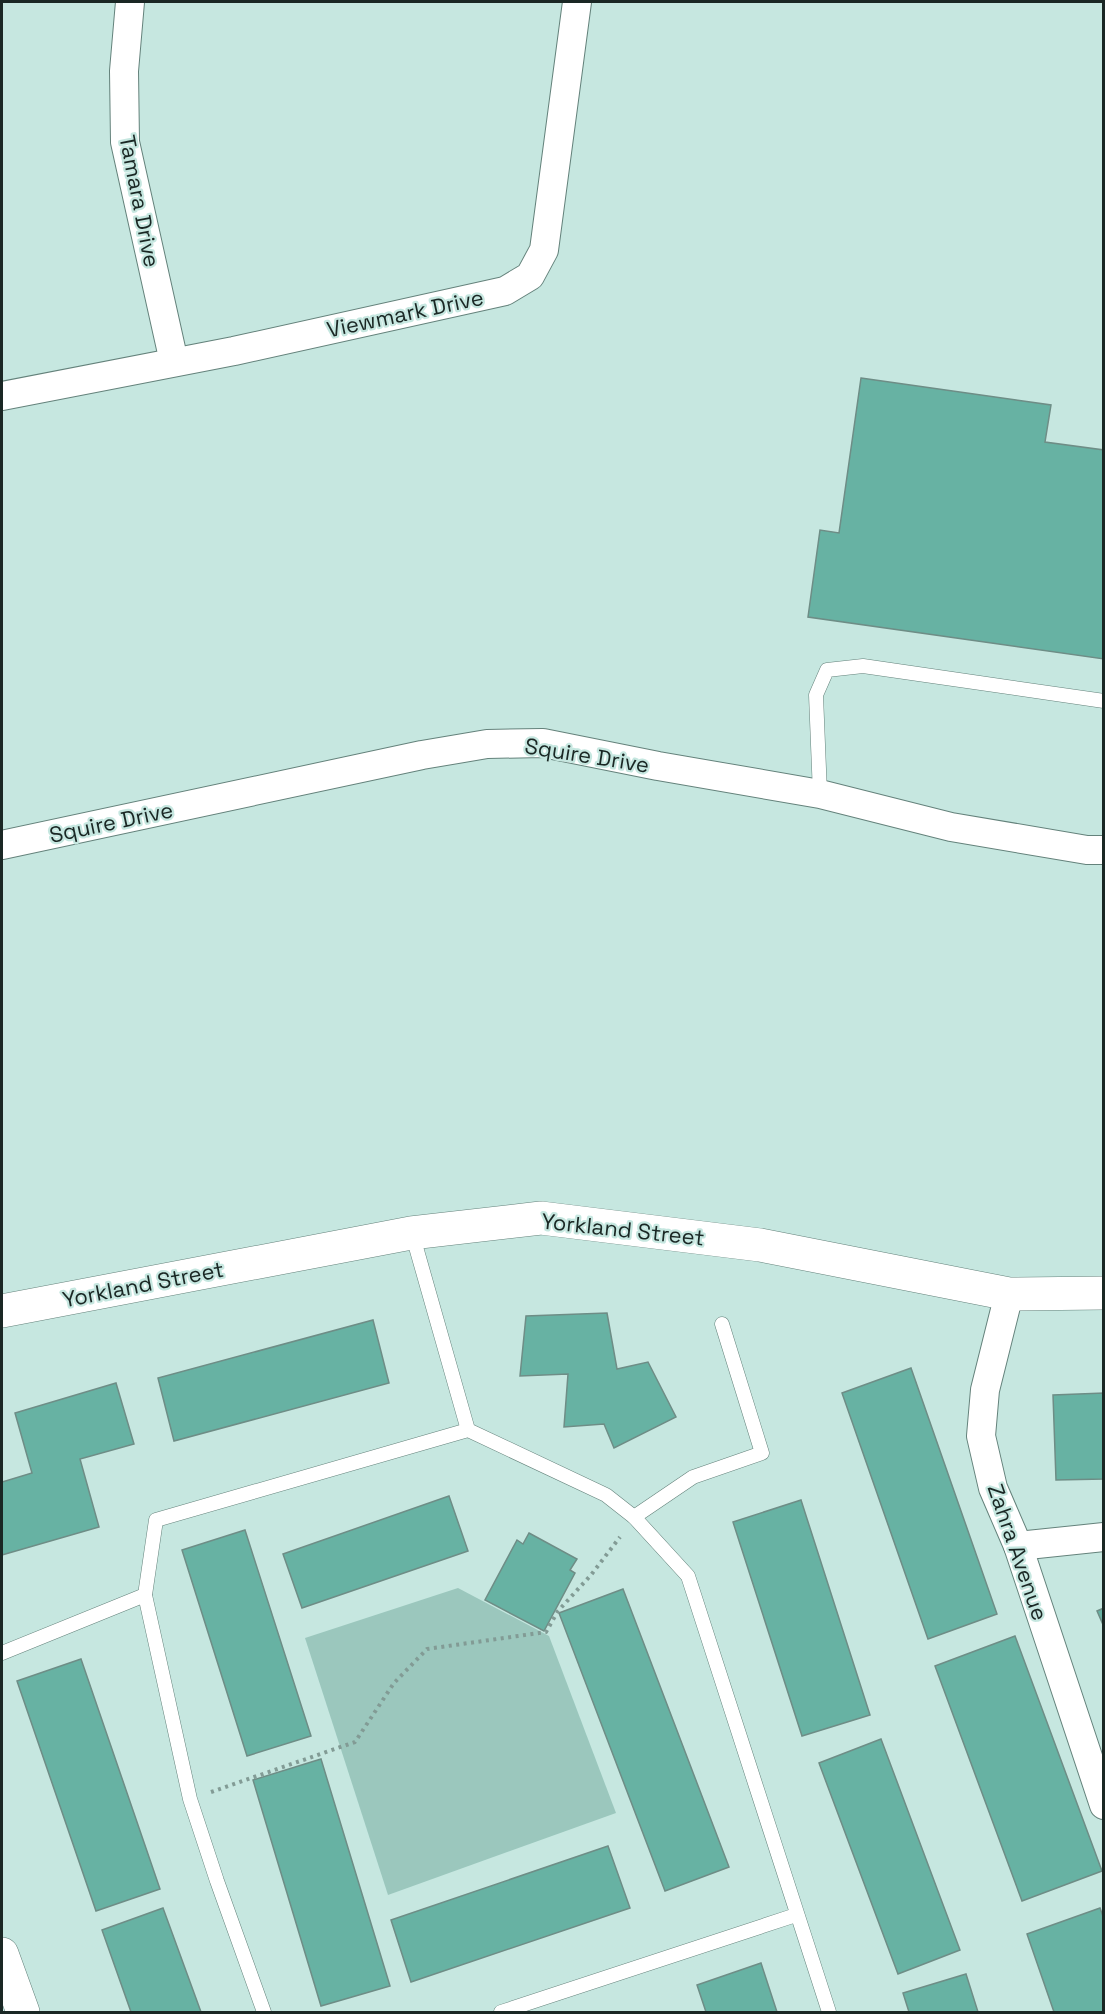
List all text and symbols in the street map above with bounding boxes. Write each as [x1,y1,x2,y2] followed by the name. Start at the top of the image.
[113,132,167,270] street label: Tamara Drive
[324,283,486,343] street label: Viewmark Drive
[523,731,651,779] street label: Squire Drive
[47,795,175,849] street label: Squire Drive
[540,1207,706,1251] street label: Yorkland Street
[60,1255,226,1313] street label: Yorkland Street
[982,1480,1054,1624] street label: Zahra Avenue

